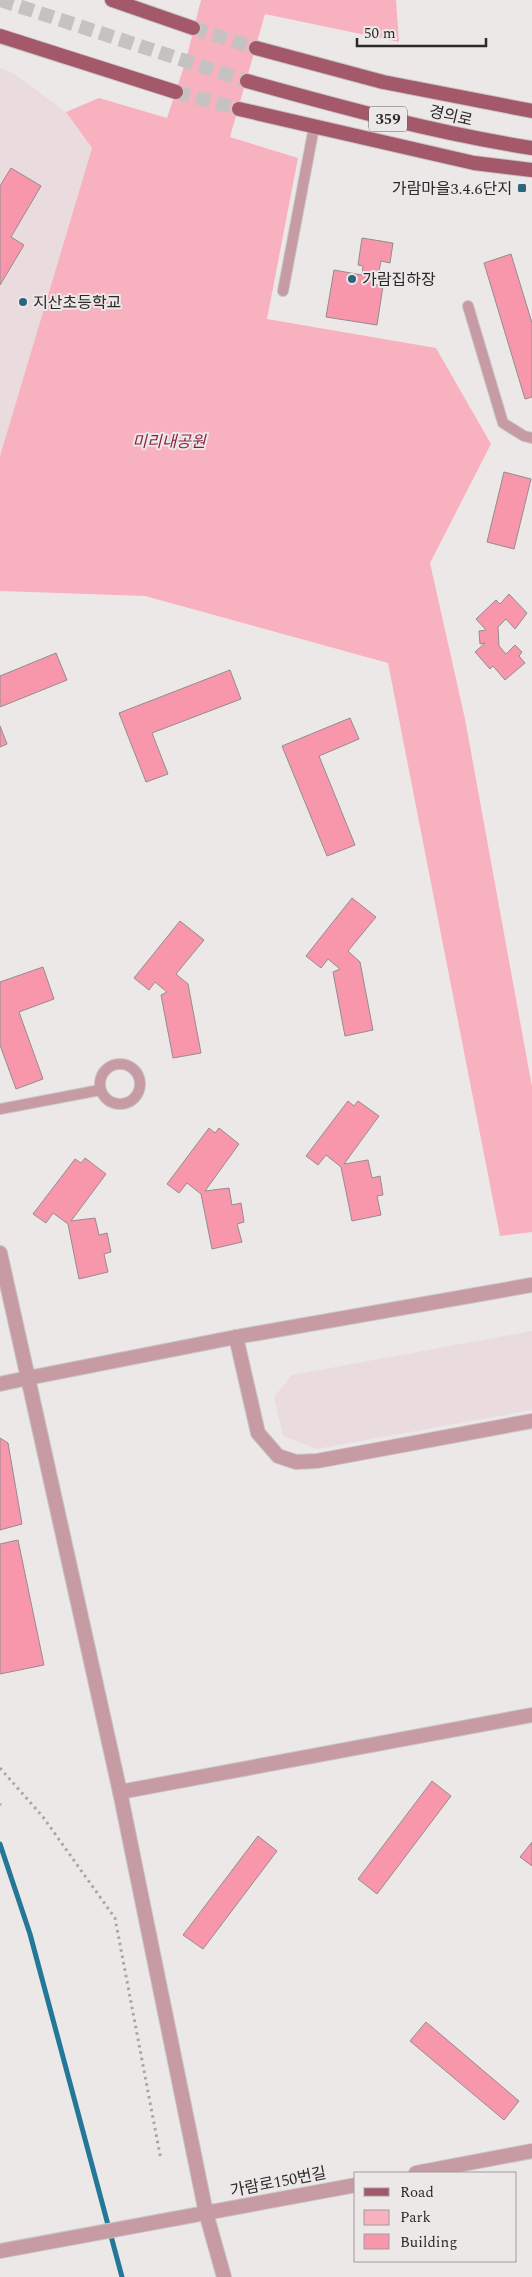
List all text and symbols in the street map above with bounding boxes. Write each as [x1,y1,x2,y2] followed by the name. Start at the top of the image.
[357,15,486,47] scale bar
[364,22,396,45] text: 50 m
[427,99,475,133] street label: 경의로
[369,106,407,132] road number: 359
[392,177,512,201] place label: 가람마을3.4.6단지
[516,182,528,194] marker: 가람마을3.4.6단지
[362,268,436,292] place label: 가람집하장
[346,273,358,285] marker: 가람집하장
[33,291,121,315] place label: 지산초등학교
[17,296,29,308] marker: 지산초등학교
[132,430,207,454] park label: 미리내공원
[228,2161,328,2203] street label: 가람로150번길
[354,2172,517,2262] legend
[400,2181,434,2204] text: Road
[400,2206,431,2229] text: Park
[400,2231,457,2254] text: Building

